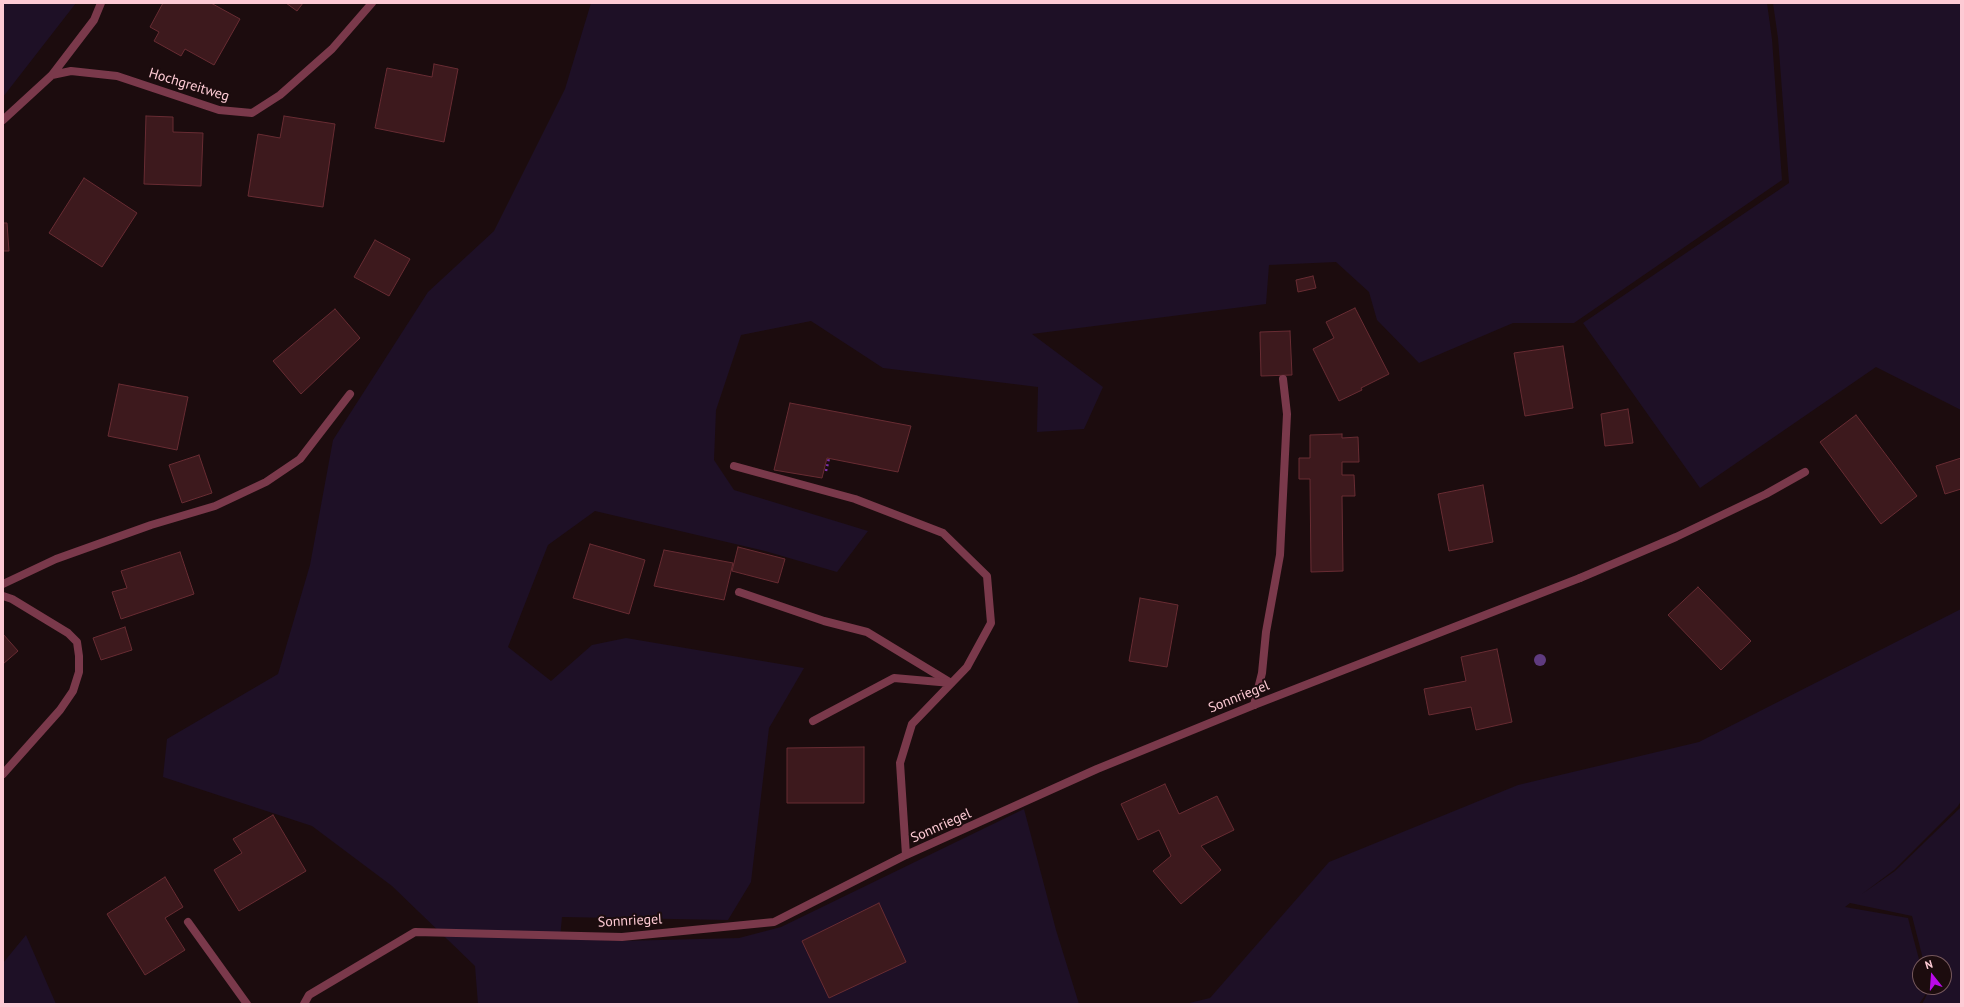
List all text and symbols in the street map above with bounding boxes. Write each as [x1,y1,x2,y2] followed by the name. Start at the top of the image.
[147,65,231,105] street label: Hochgreitweg
[1206,677,1272,717] street label: Sonnriegel
[908,805,974,847] street label: Sonnriegel
[597,911,663,931] street label: Sonnriegel
[1912,955,1952,995] north arrow
[1923,957,1934,972] text: N

